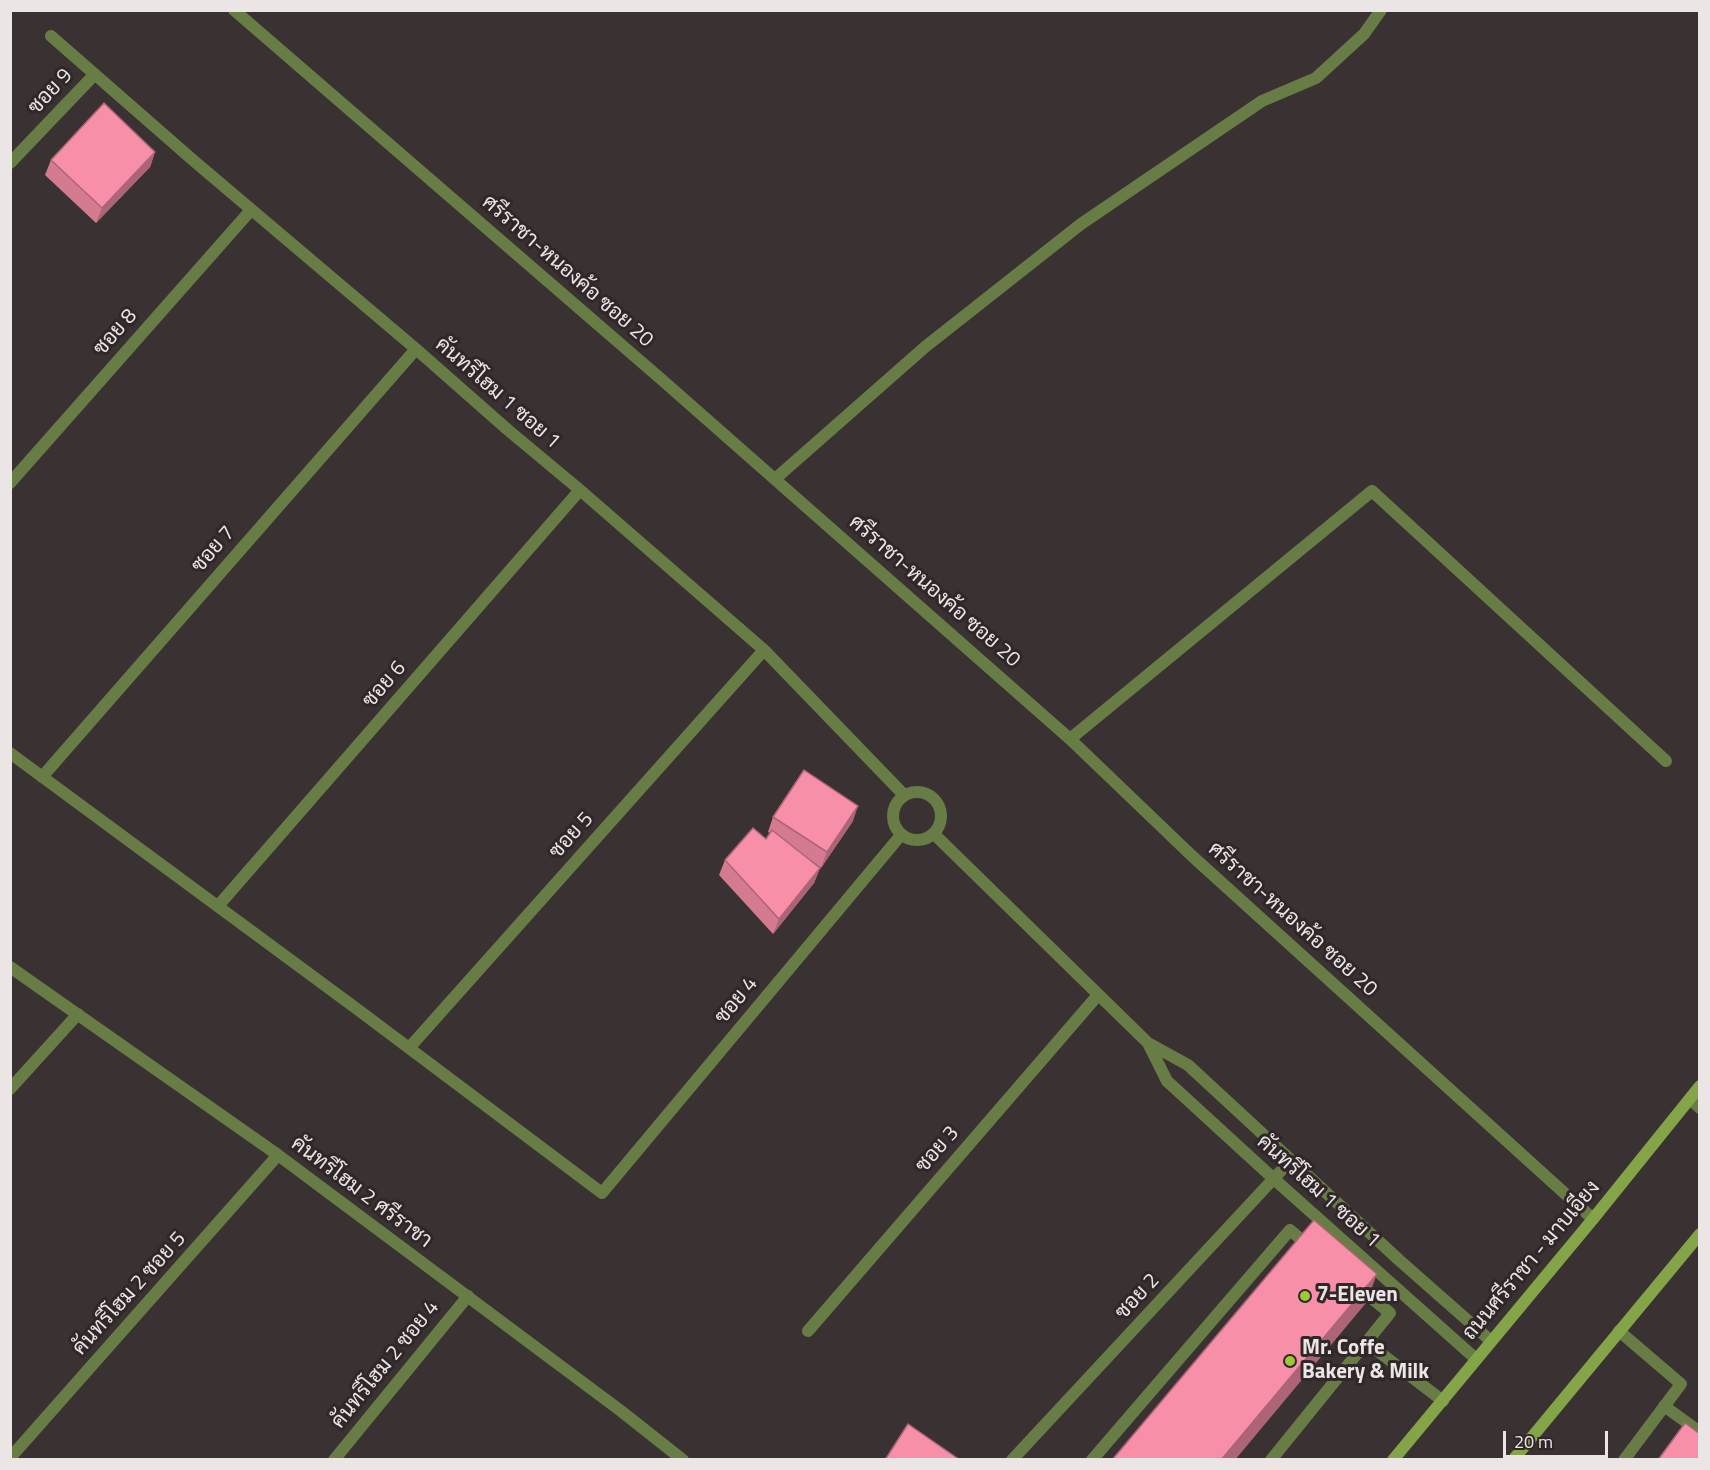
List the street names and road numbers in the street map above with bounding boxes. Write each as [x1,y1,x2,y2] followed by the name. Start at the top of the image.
[23,64,79,120] street label: ซอย 9
[476,191,658,353] street label: ศรีราชา-หนองค้อ ซอย 20
[89,304,143,362] street label: ซอย 8
[429,333,565,455] street label: คันทรีโฮม 1 ซอย 1
[843,511,1025,673] street label: ศรีราชา-หนองค้อ ซอย 20
[187,521,241,579] street label: ซอย 7
[358,656,412,714] street label: ซอย 6
[545,808,599,864] street label: ซอย 5
[1202,837,1382,1003] street label: ศรีราชา-หนองค้อ ซอย 20
[710,972,764,1030] street label: ซอย 4
[911,1121,965,1179] street label: ซอย 3
[1251,1130,1385,1254] street label: คันทรีโฮม 1 ซอย 1
[286,1132,436,1254] street label: คันทรีโฮม 2 ศรีราชา
[1458,1176,1606,1346] street label: ถนนศรีราชา - มาบเอียง
[68,1227,192,1361] street label: คันทรีโฮม 2 ซอย 5
[1110,1269,1166,1325] street label: ซอย 2
[327,1296,445,1434] street label: คันทรีโฮม 2 ซอย 4

